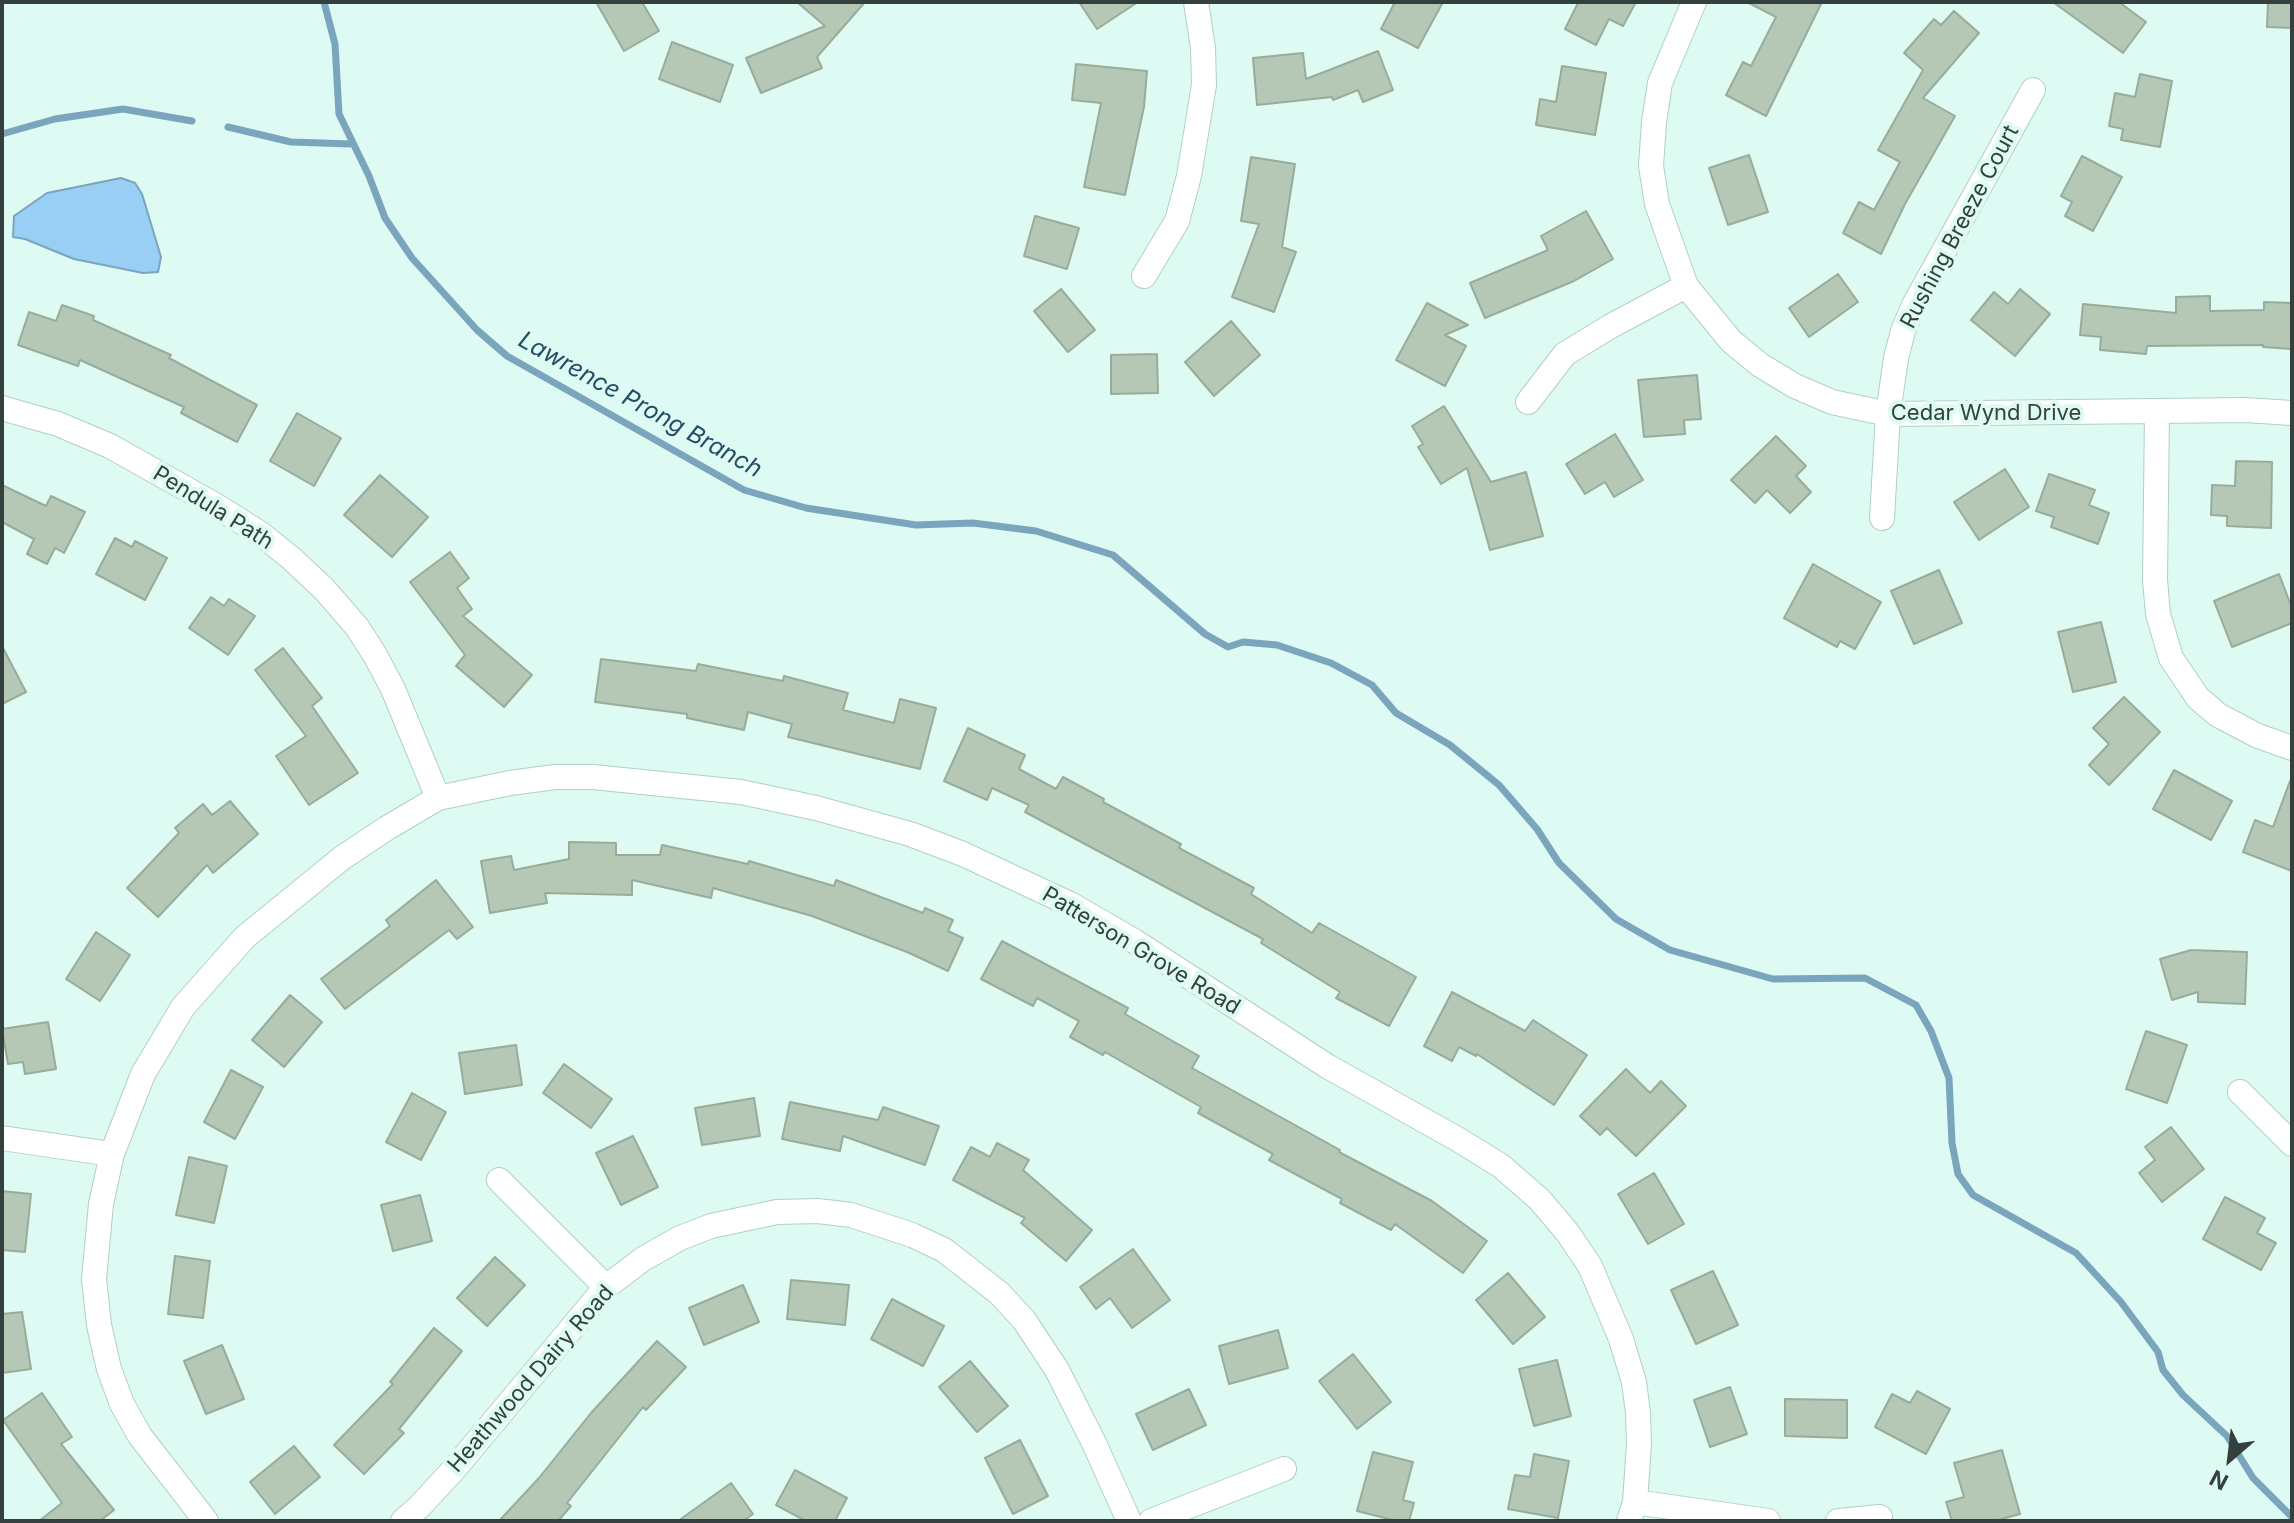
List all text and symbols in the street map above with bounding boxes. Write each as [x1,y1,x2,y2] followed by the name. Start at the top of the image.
[1895,121,2025,333] street label: Rushing Breeze Court
[513,326,767,484] water label: Lawrence Prong Branch
[1891,400,2081,426] street label: Cedar Wynd Drive
[148,461,278,555] street label: Pendula Path
[1037,881,1245,1021] street label: Patterson Grove Road
[443,1280,619,1478] street label: Heathwood Dairy Road
[2190,1419,2270,1499] north arrow
[2205,1465,2232,1496] text: N

